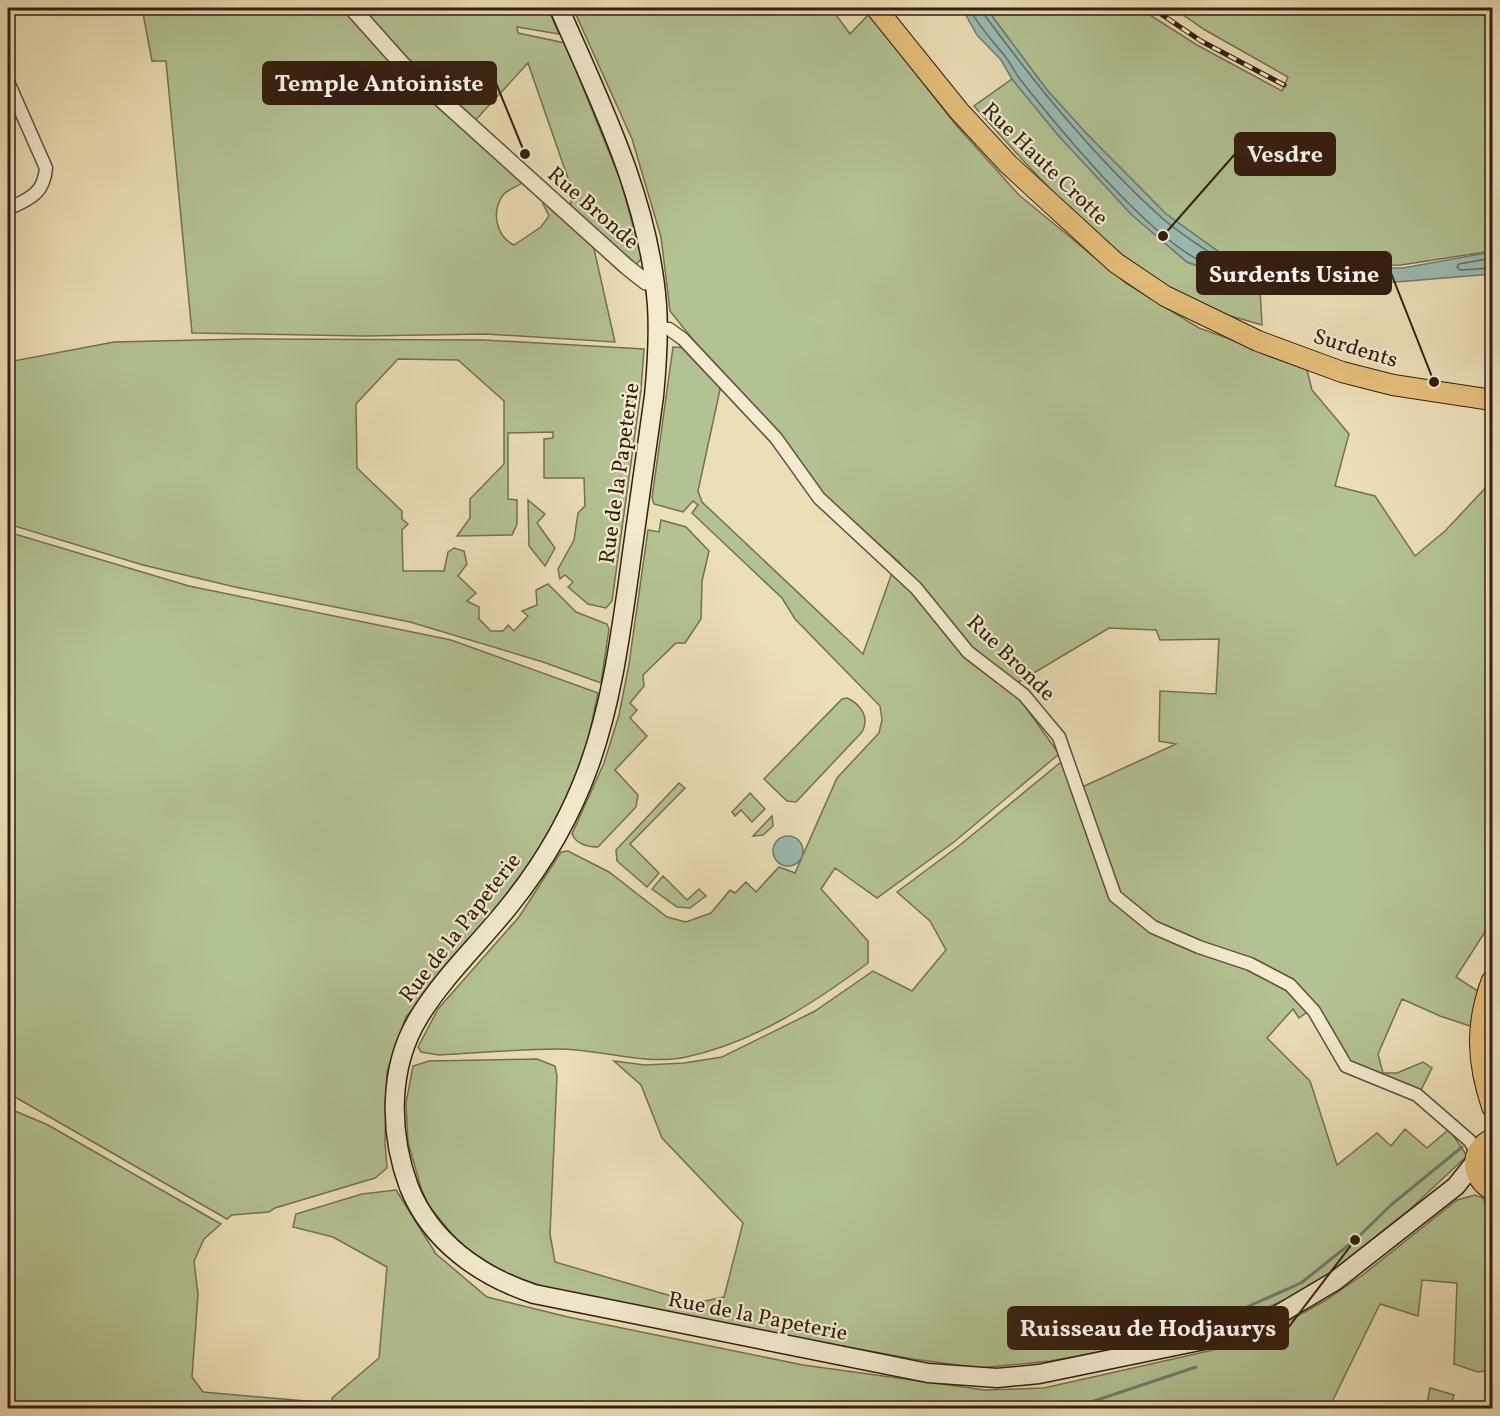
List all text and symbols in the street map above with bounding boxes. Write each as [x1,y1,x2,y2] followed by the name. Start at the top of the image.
[263,62,496,104] callout: Temple Antoiniste
[274,68,484,102] text: Temple Antoiniste
[974,96,1114,233] street label: Rue Haute Crotte
[1235,133,1335,175] callout: Vesdre
[1247,139,1323,173] text: Vesdre
[540,160,645,258] street label: Rue Bronde
[1197,252,1391,294] callout: Surdents Usine
[1209,259,1379,293] text: Surdents Usine
[1309,322,1401,377] street label: Surdents
[592,381,649,566] street label: Rue de la Papeterie
[959,608,1062,709] street label: Rue Bronde
[393,847,529,1010] street label: Rue de la Papeterie
[665,1285,850,1350] street label: Rue de la Papeterie
[1008,1307,1288,1349] callout: Ruisseau de Hodjaurys
[1020,1313,1276,1347] text: Ruisseau de Hodjaurys

